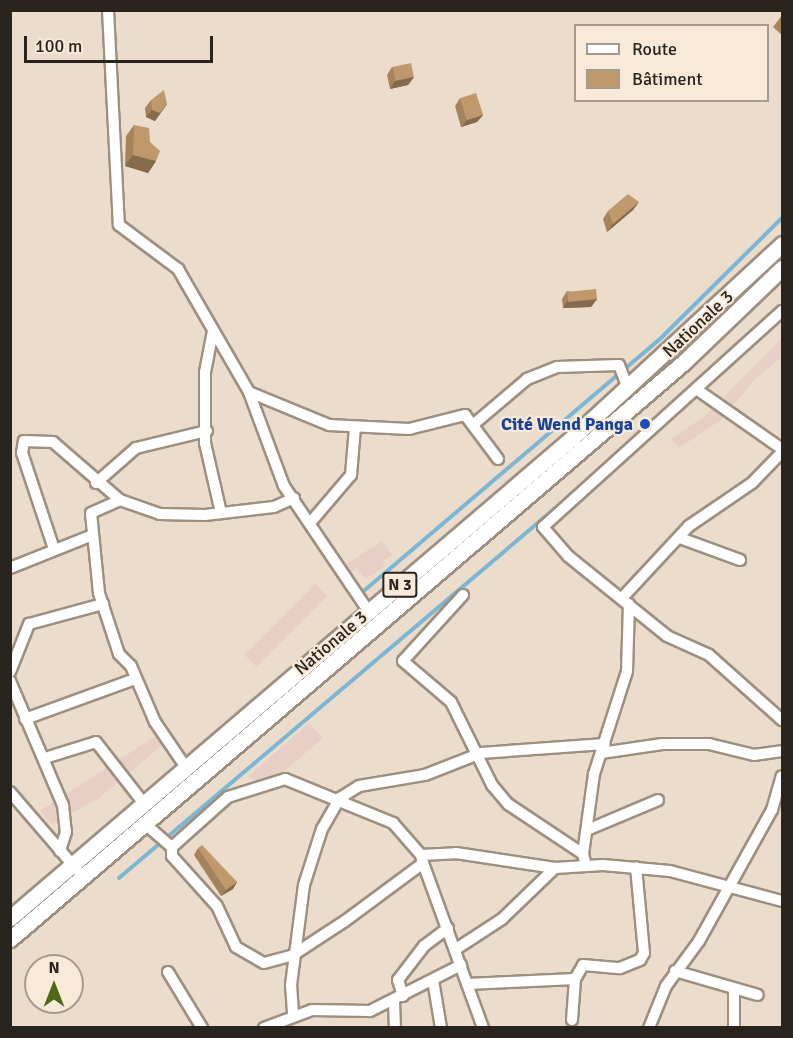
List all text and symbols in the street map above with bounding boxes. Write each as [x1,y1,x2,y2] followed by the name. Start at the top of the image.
[27,24,216,62] scale bar
[574,24,769,102] legend
[35,35,82,57] text: 100 m
[632,38,677,60] text: Route
[632,68,703,90] text: Bâtiment
[658,286,738,362] street label: Nationale 3
[501,413,633,435] place label: Cité Wend Panga
[638,417,652,431] marker: Cité Wend Panga
[382,572,418,598] road number: N 3
[290,606,372,680] street label: Nationale 3
[24,954,84,1014] north arrow
[48,958,60,978] text: N

